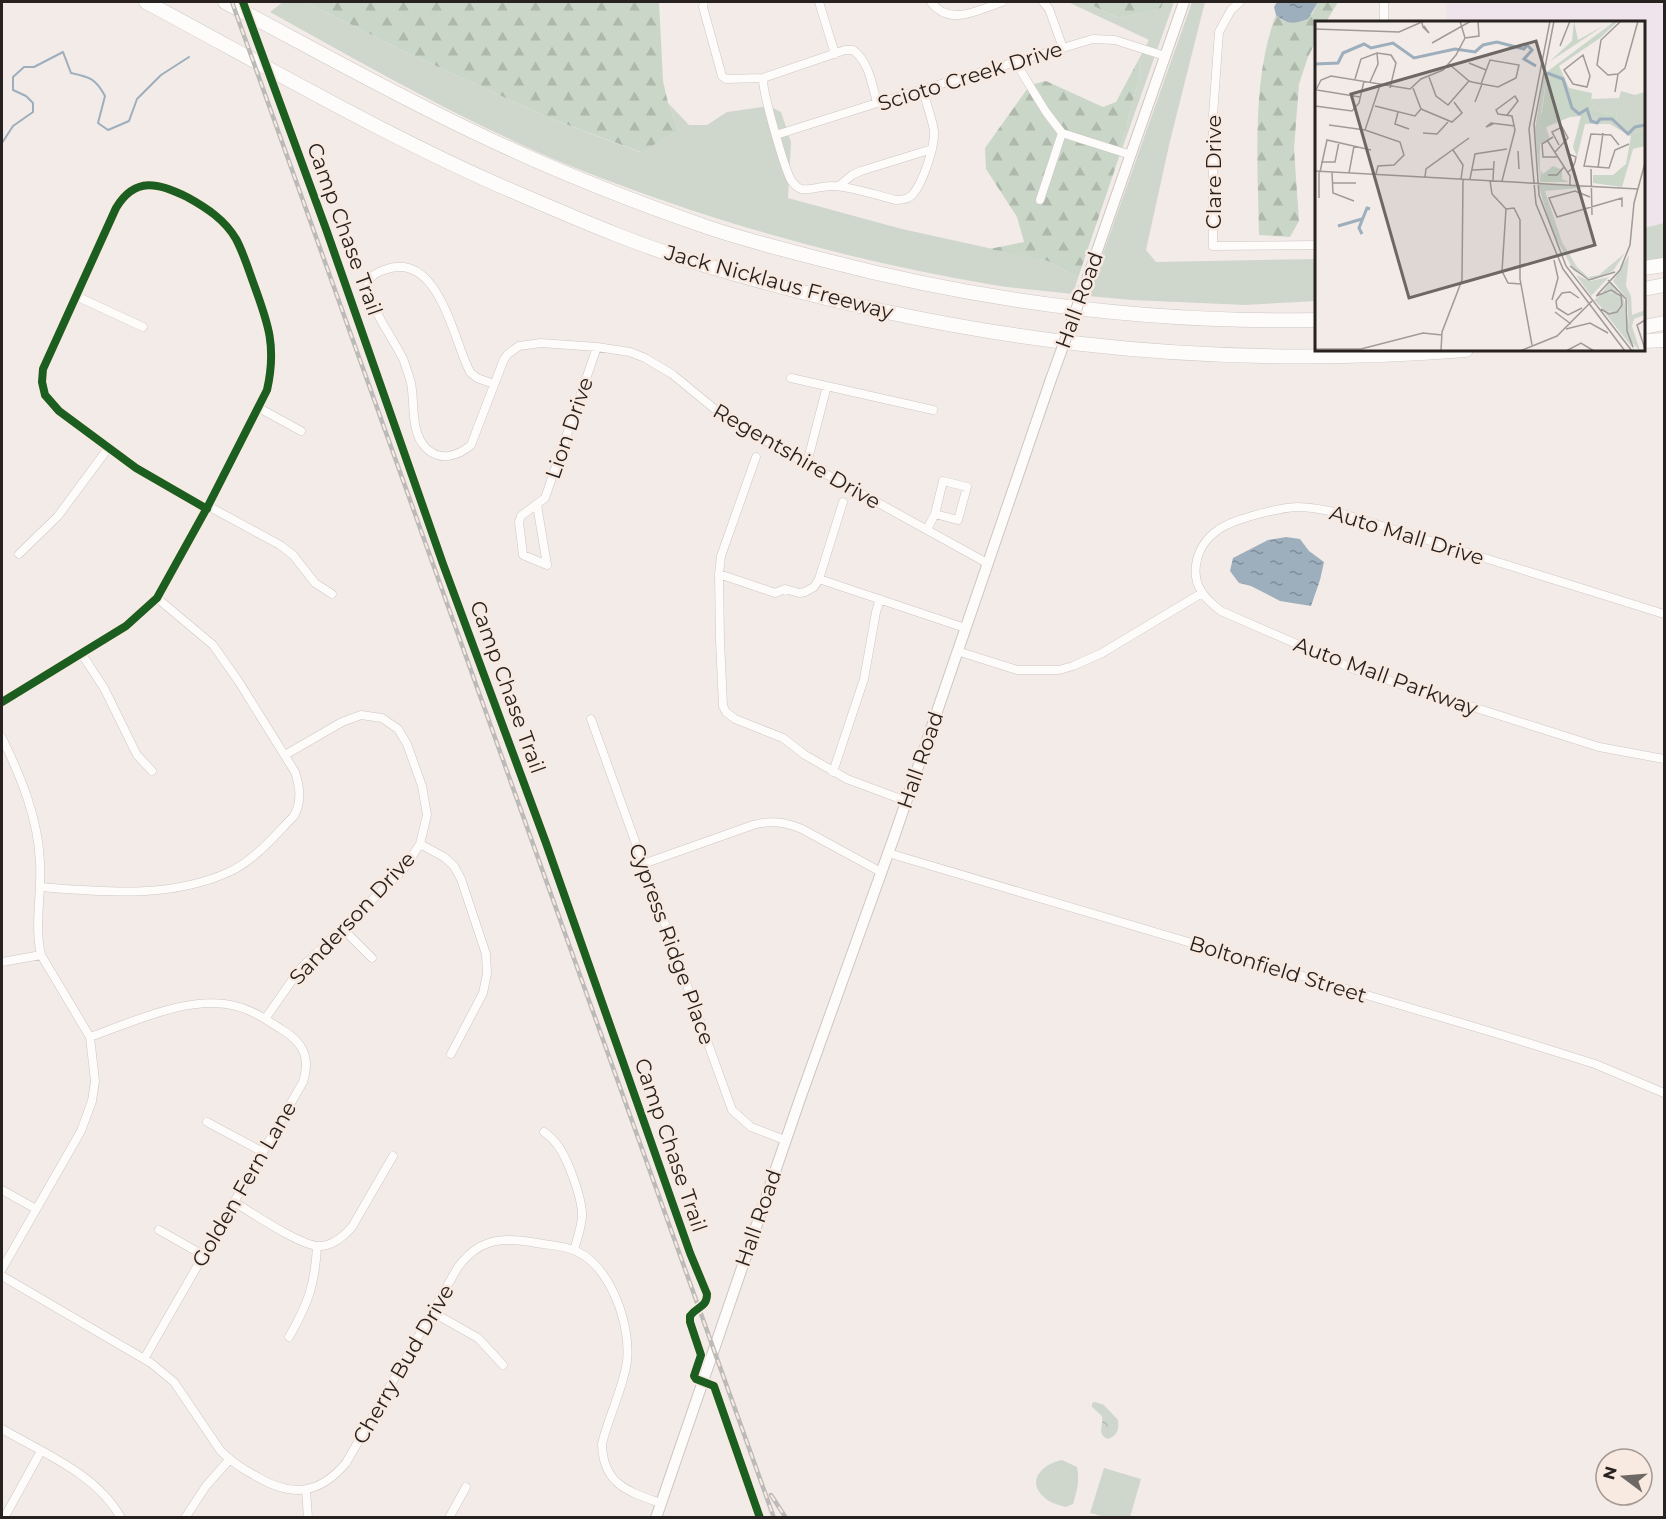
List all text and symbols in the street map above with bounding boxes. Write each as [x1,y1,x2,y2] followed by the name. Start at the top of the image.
[1315,21,1645,351] inset map
[875,36,1065,116] street label: Scioto Creek Drive
[1201,115,1226,229] street label: Clare Drive
[302,139,388,319] street label: Camp Chase Trail
[661,239,896,325] street label: Jack Nicklaus Freeway
[1050,248,1108,352] street label: Hall Road
[540,374,598,482] street label: Lion Drive
[709,398,885,514] street label: Regentshire Drive
[1327,500,1487,570] street label: Auto Mall Drive
[465,597,551,777] street label: Camp Chase Trail
[1291,631,1482,721] street label: Auto Mall Parkway
[892,708,948,812] street label: Hall Road
[624,840,720,1048] street label: Cypress Ridge Place
[284,846,420,990] street label: Sanderson Drive
[1186,930,1370,1008] street label: Boltonfield Street
[630,1055,712,1235] street label: Camp Chase Trail
[186,1097,302,1271] street label: Golden Fern Lane
[730,1166,786,1270] street label: Hall Road
[347,1280,459,1448] street label: Cherry Bud Drive
[1594,1447,1654,1507] north arrow
[1599,1464,1621,1482] text: N

